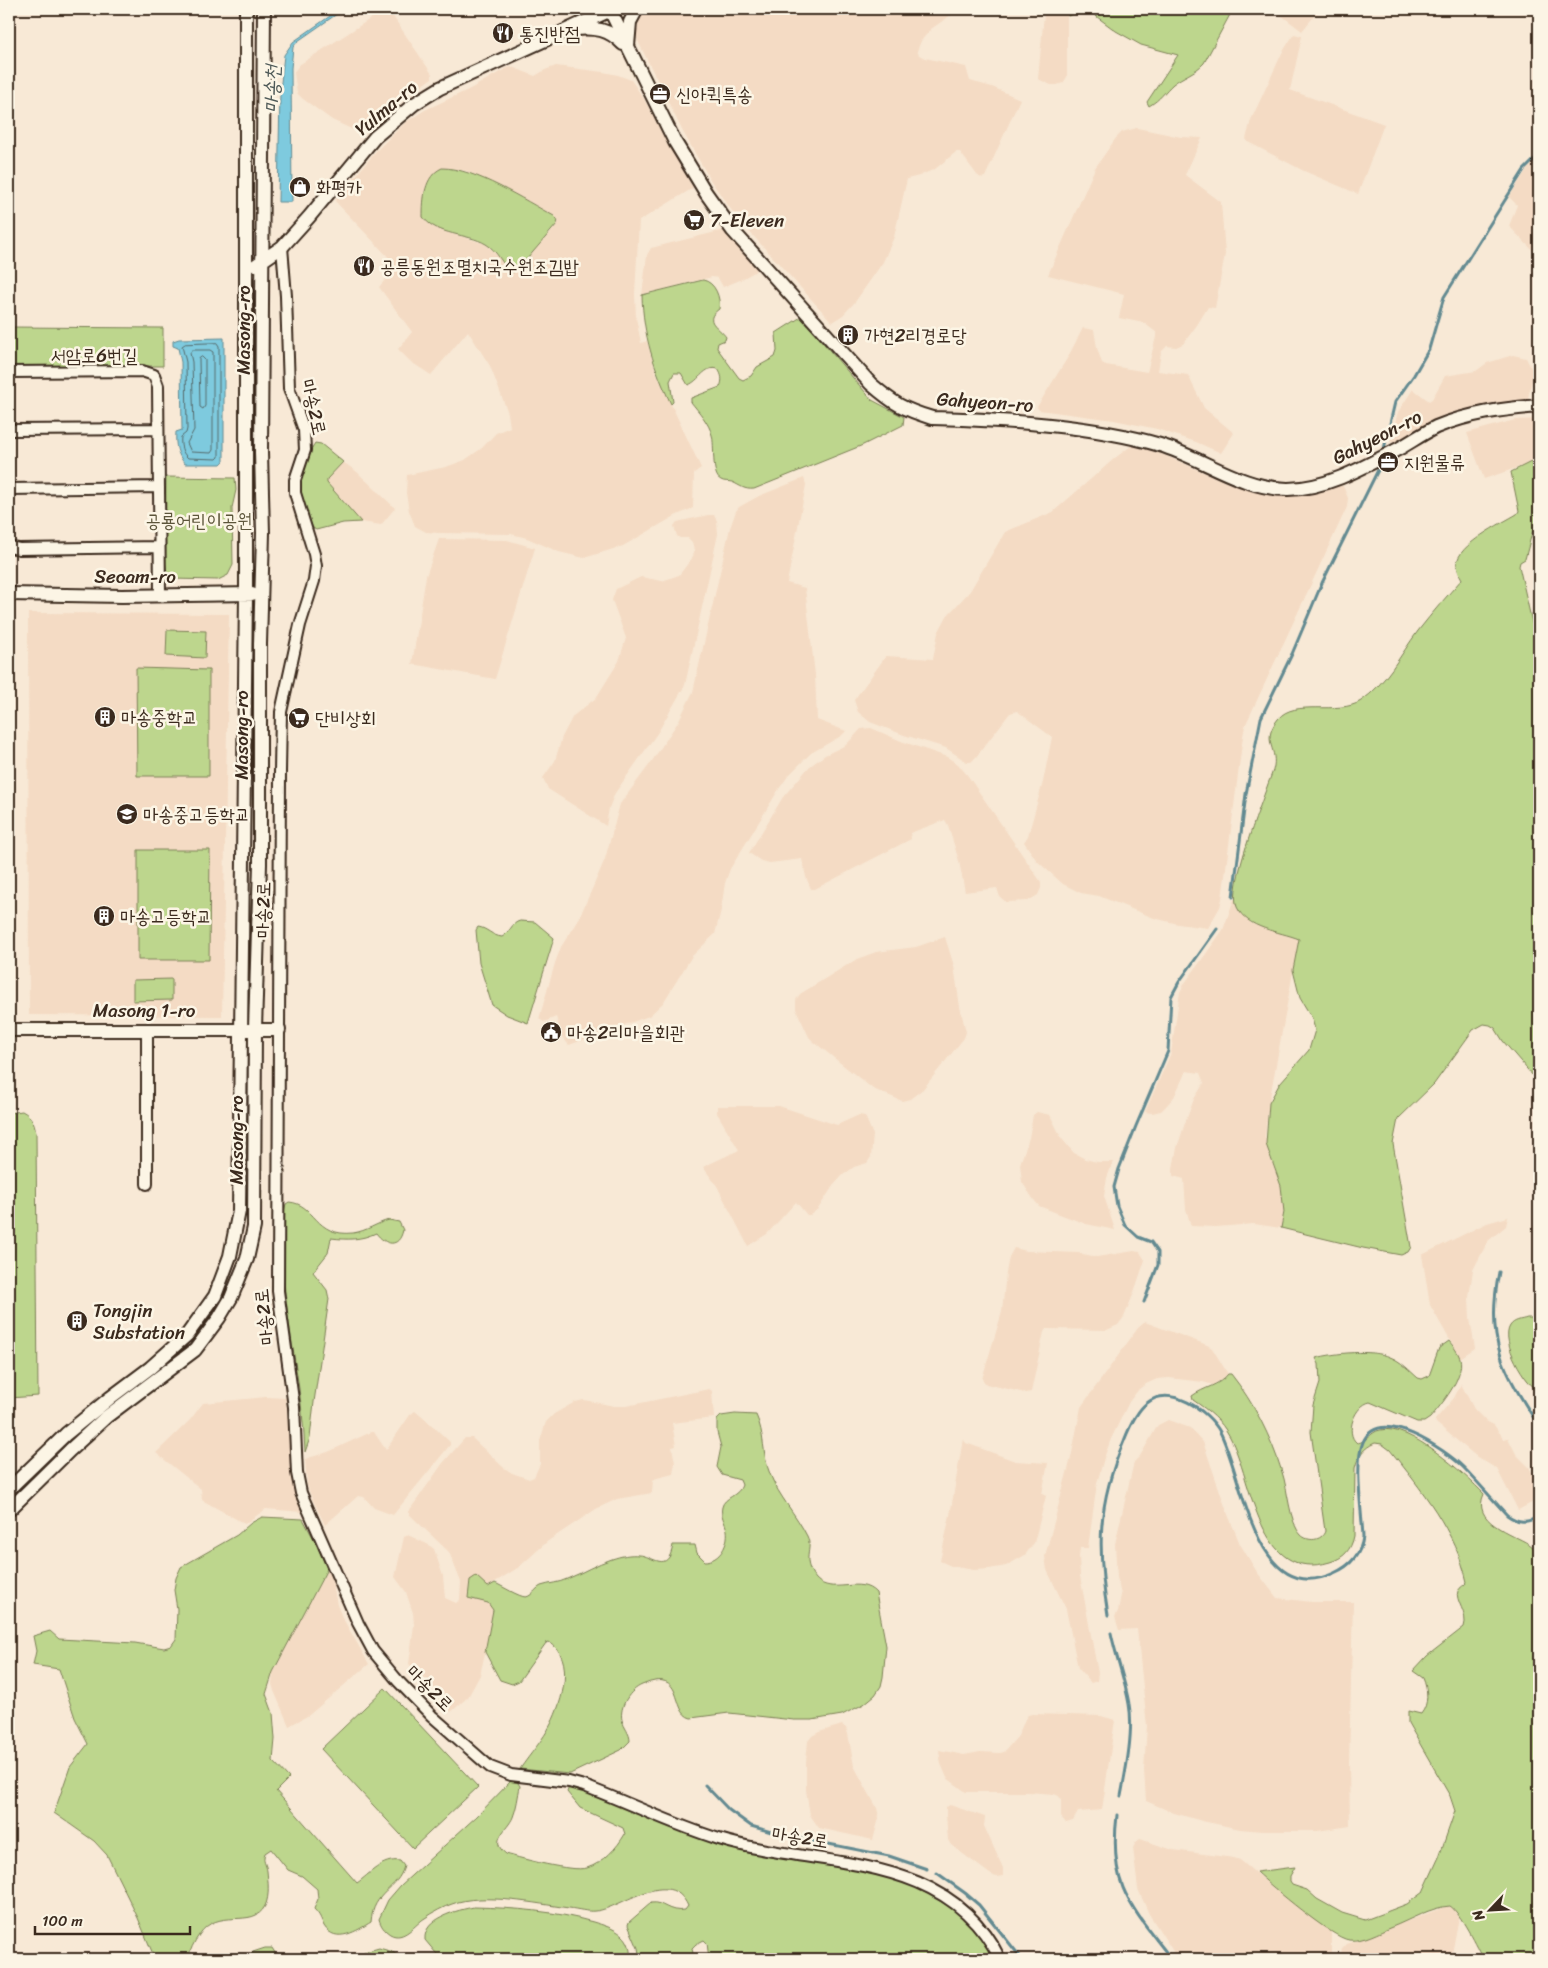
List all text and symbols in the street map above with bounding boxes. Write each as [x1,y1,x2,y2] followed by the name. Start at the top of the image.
[519,17,580,50] place label: 통진반점
[491,21,515,45] restaurant icon: 통진반점
[254,62,290,114] water label: 마송천
[347,72,425,144] street label: Yulma-ro
[676,78,752,111] place label: 신아퀵특송
[648,82,672,106] office icon: 신아퀵특송
[316,171,363,204] place label: 화평카
[288,175,312,199] shop icon: 화평카
[710,204,784,237] place label: 7-Eleven
[682,208,706,232] supermarket icon: 7-Eleven
[380,250,579,283] place label: 공릉동원조멸치국수원조김밥
[352,254,376,278] restaurant icon: 공릉동원조멸치국수원조김밥
[227,285,260,375] street label: Masong-ro
[864,319,967,352] place label: 가현2리경로당
[836,323,860,347] building icon: 가현2리경로당
[50,339,138,372] street label: 서암로6번길
[292,376,336,438] street label: 마송2로
[935,382,1035,422] street label: Gahyeon-ro
[1326,400,1428,474] street label: Gahyeon-ro
[1404,446,1465,479] place label: 지원물류
[1376,450,1400,474] office icon: 지원물류
[145,504,253,537] park label: 공룡어린이공원
[94,560,176,593] street label: Seoam-ro
[225,690,258,780] street label: Masong-ro
[121,701,197,734] place label: 마송중학교
[315,702,376,735] place label: 단비상회
[93,705,117,729] building icon: 마송중학교
[287,706,311,730] supermarket icon: 단비상회
[143,798,250,831] place label: 마송중고등학교
[115,802,139,826] school or university icon: 마송중고등학교
[246,881,280,939] street label: 마송2로
[120,900,212,933] place label: 마송고등학교
[92,904,116,928] building icon: 마송고등학교
[93,994,196,1027] street label: Masong 1-ro
[567,1016,685,1049] place label: 마송2리마을회관
[539,1020,563,1044] public building icon: 마송2리마을회관
[220,1095,253,1185] street label: Masong-ro
[245,1287,283,1347] street label: 마송2로
[93,1294,185,1349] place label: Tongjin Substation
[65,1309,89,1333] building icon: Tongjin Substation
[398,1656,462,1720] street label: 마송2로
[769,1816,831,1858] street label: 마송2로
[1466,1886,1516,1936] north arrow
[35,1903,190,1935] scale bar
[1465,1905,1492,1926] text: N
[42,1908,83,1934] text: 100 m

